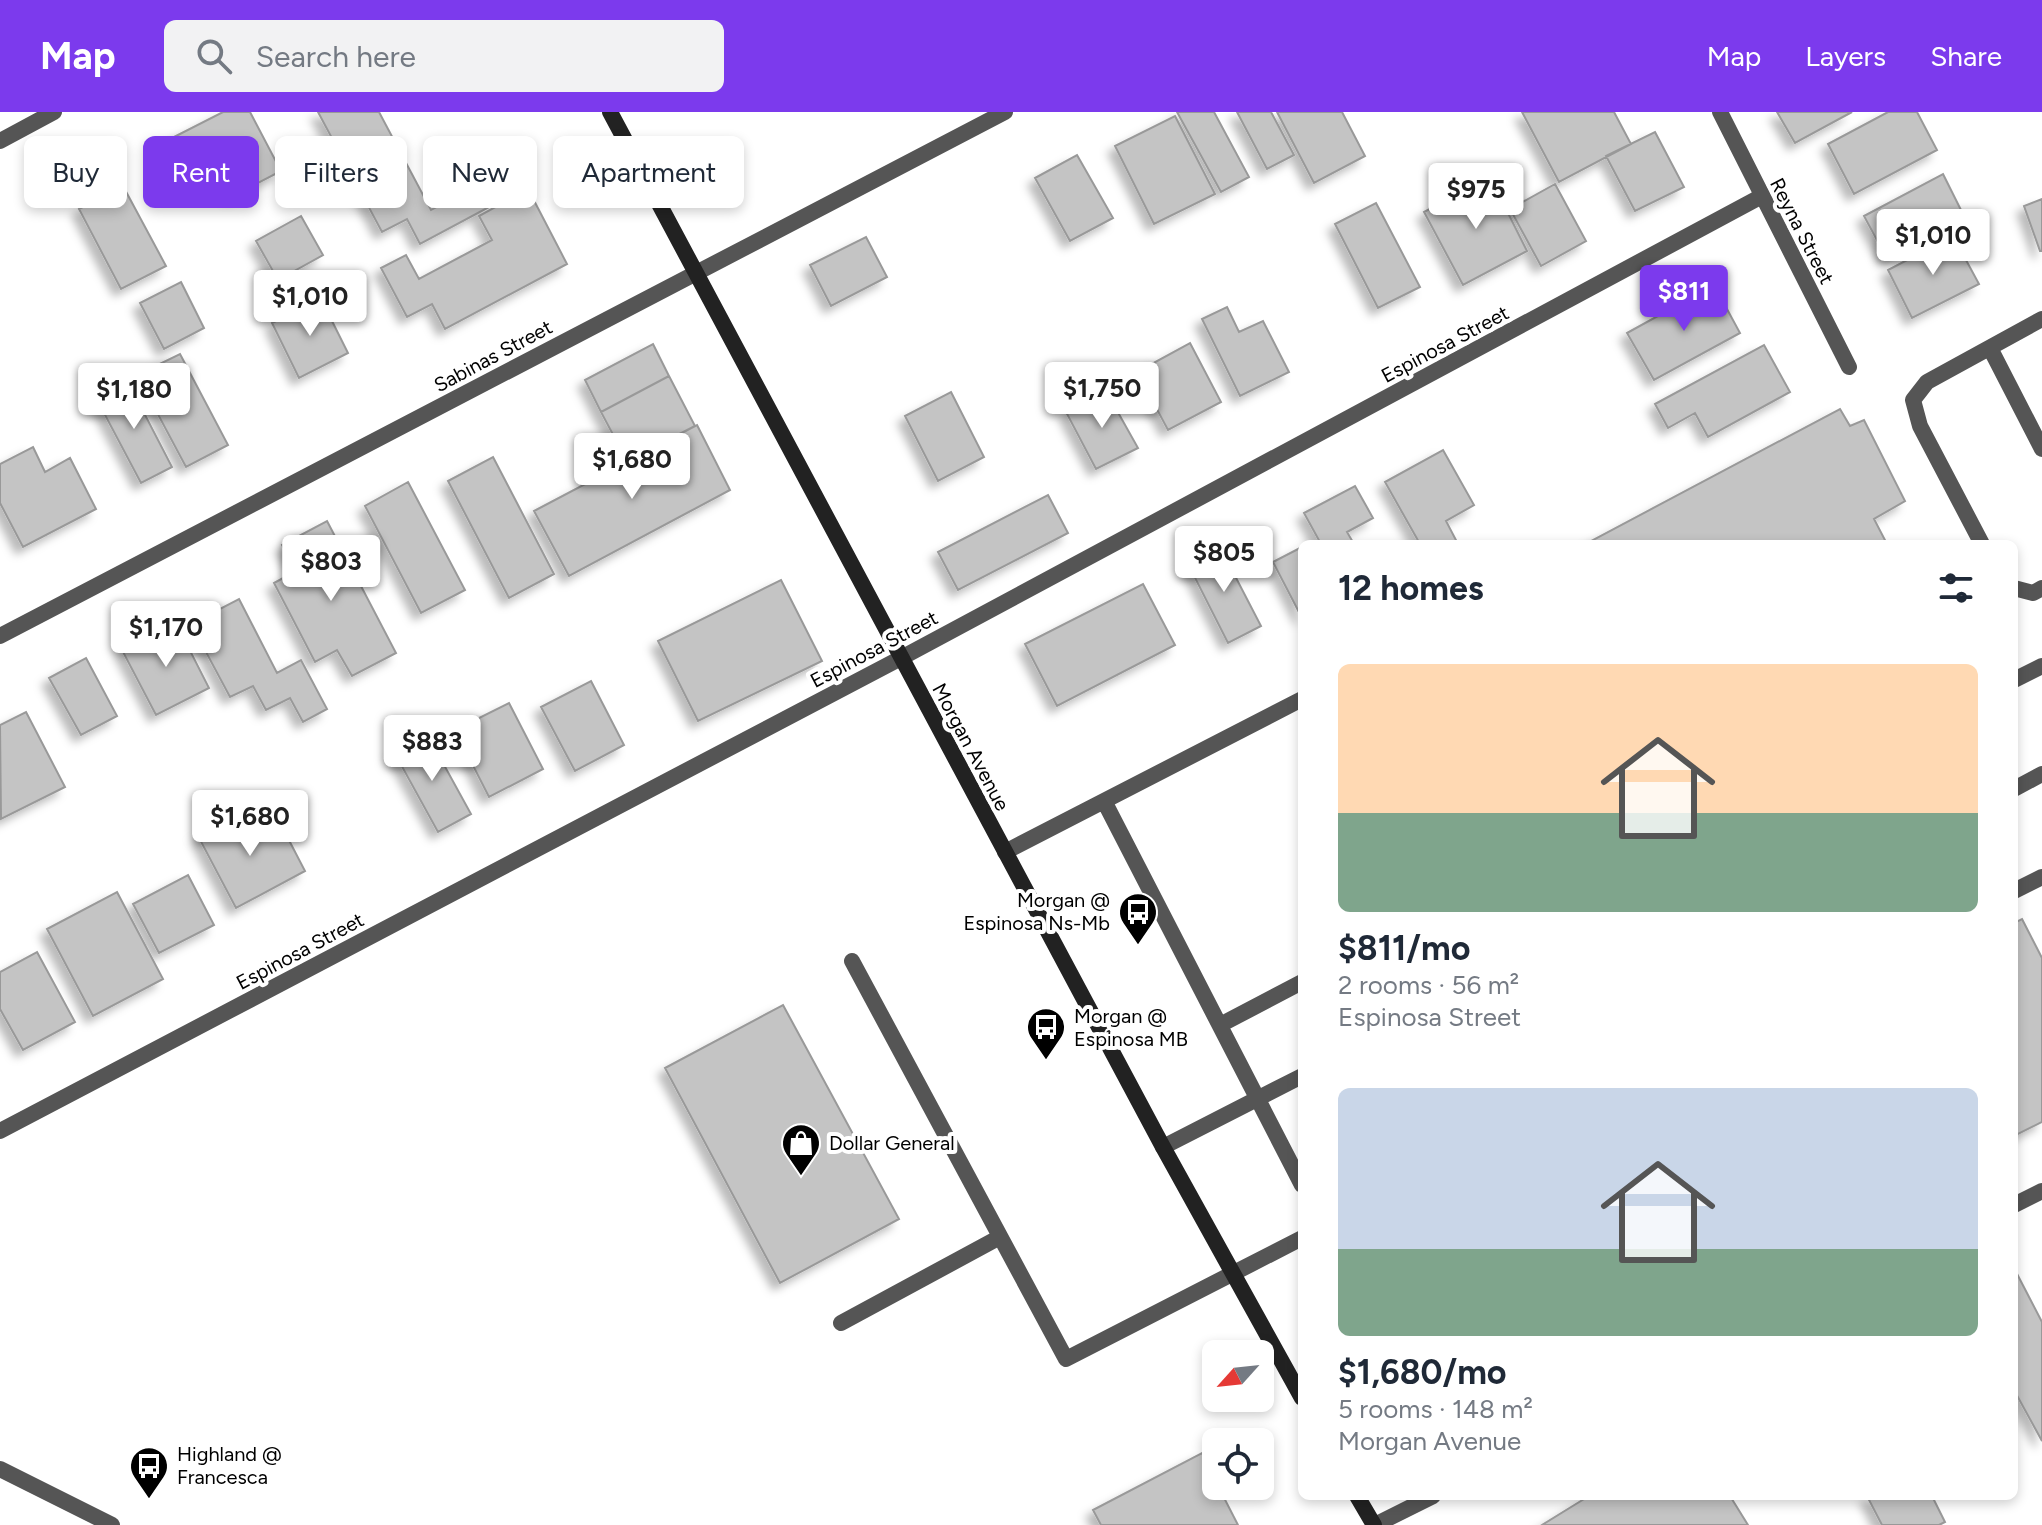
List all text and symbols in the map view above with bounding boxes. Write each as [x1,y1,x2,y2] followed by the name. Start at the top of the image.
[164,20,724,92] search box
[40,33,116,79] text: Map
[192,34,236,78] icon: search
[256,38,416,75] text: Search here
[1707,39,1761,73] text: Map
[1805,39,1886,73] text: Layers
[1930,39,2002,73] text: Share
[24,136,127,208] chip: Buy
[143,136,259,208] chip: Rent
[275,136,407,208] chip: Filters
[423,136,537,208] chip: New
[553,136,744,208] chip: Apartment
[1429,163,1523,231] pin: $975
[1446,173,1506,205] text: $975
[1765,174,1839,288] street label: Reyna Street
[1868,209,1998,277] pin: $1,010
[1895,219,1971,251] text: $1,010
[1637,265,1731,333] pin: $811
[245,270,375,338] pin: $1,010
[1658,275,1710,307] text: $811
[272,280,348,312] text: $1,010
[1377,300,1513,388] street label: Espinosa Street
[430,315,556,397] street label: Sabinas Street
[1037,362,1167,430] pin: $1,750
[69,363,199,431] pin: $1,180
[1063,372,1141,404] text: $1,750
[96,373,172,405] text: $1,180
[567,433,697,501] pin: $1,680
[592,443,672,475] text: $1,680
[1177,526,1271,594] pin: $805
[284,535,378,603] pin: $803
[1193,536,1255,568] text: $805
[300,545,362,577] text: $803
[1934,566,1978,610] icon: filters
[1338,568,1484,609] text: 12 homes
[101,601,231,669] pin: $1,170
[806,605,942,693] street label: Espinosa Street
[129,611,203,643] text: $1,170
[927,679,1015,815] street label: Morgan Avenue
[385,715,479,783] pin: $883
[1586,716,1730,860] icon: home
[402,725,462,757] text: $883
[185,790,315,858] pin: $1,680
[210,800,290,832] text: $1,680
[963,888,1110,935] place label: Morgan @ Espinosa Ns-Mb
[1117,891,1159,946] bus stop icon: Morgan @ Espinosa Ns-Mb
[232,907,368,995] street label: Espinosa Street
[1338,928,1470,969] text: $811/mo
[1338,969,1519,1001] text: 2 rooms · 56 m²
[1338,1001,1521,1033] text: Espinosa Street
[1074,1004,1188,1051] place label: Morgan @ Espinosa MB
[1025,1006,1067,1061] bus stop icon: Morgan @ Espinosa MB
[780,1122,822,1177] shop icon: Dollar General
[829,1131,955,1155] place label: Dollar General
[1586,1140,1730,1284] icon: home
[1202,1340,1274,1412] north arrow
[1202,1340,1274,1500] map controls
[1338,1352,1507,1393] text: $1,680/mo
[1338,1393,1533,1425] text: 5 rooms · 148 m²
[1338,1425,1521,1457] text: Morgan Avenue
[1202,1428,1274,1500] button: locate
[177,1442,282,1489] place label: Highland @ Francesca
[128,1445,170,1500] bus stop icon: Highland @ Francesca

